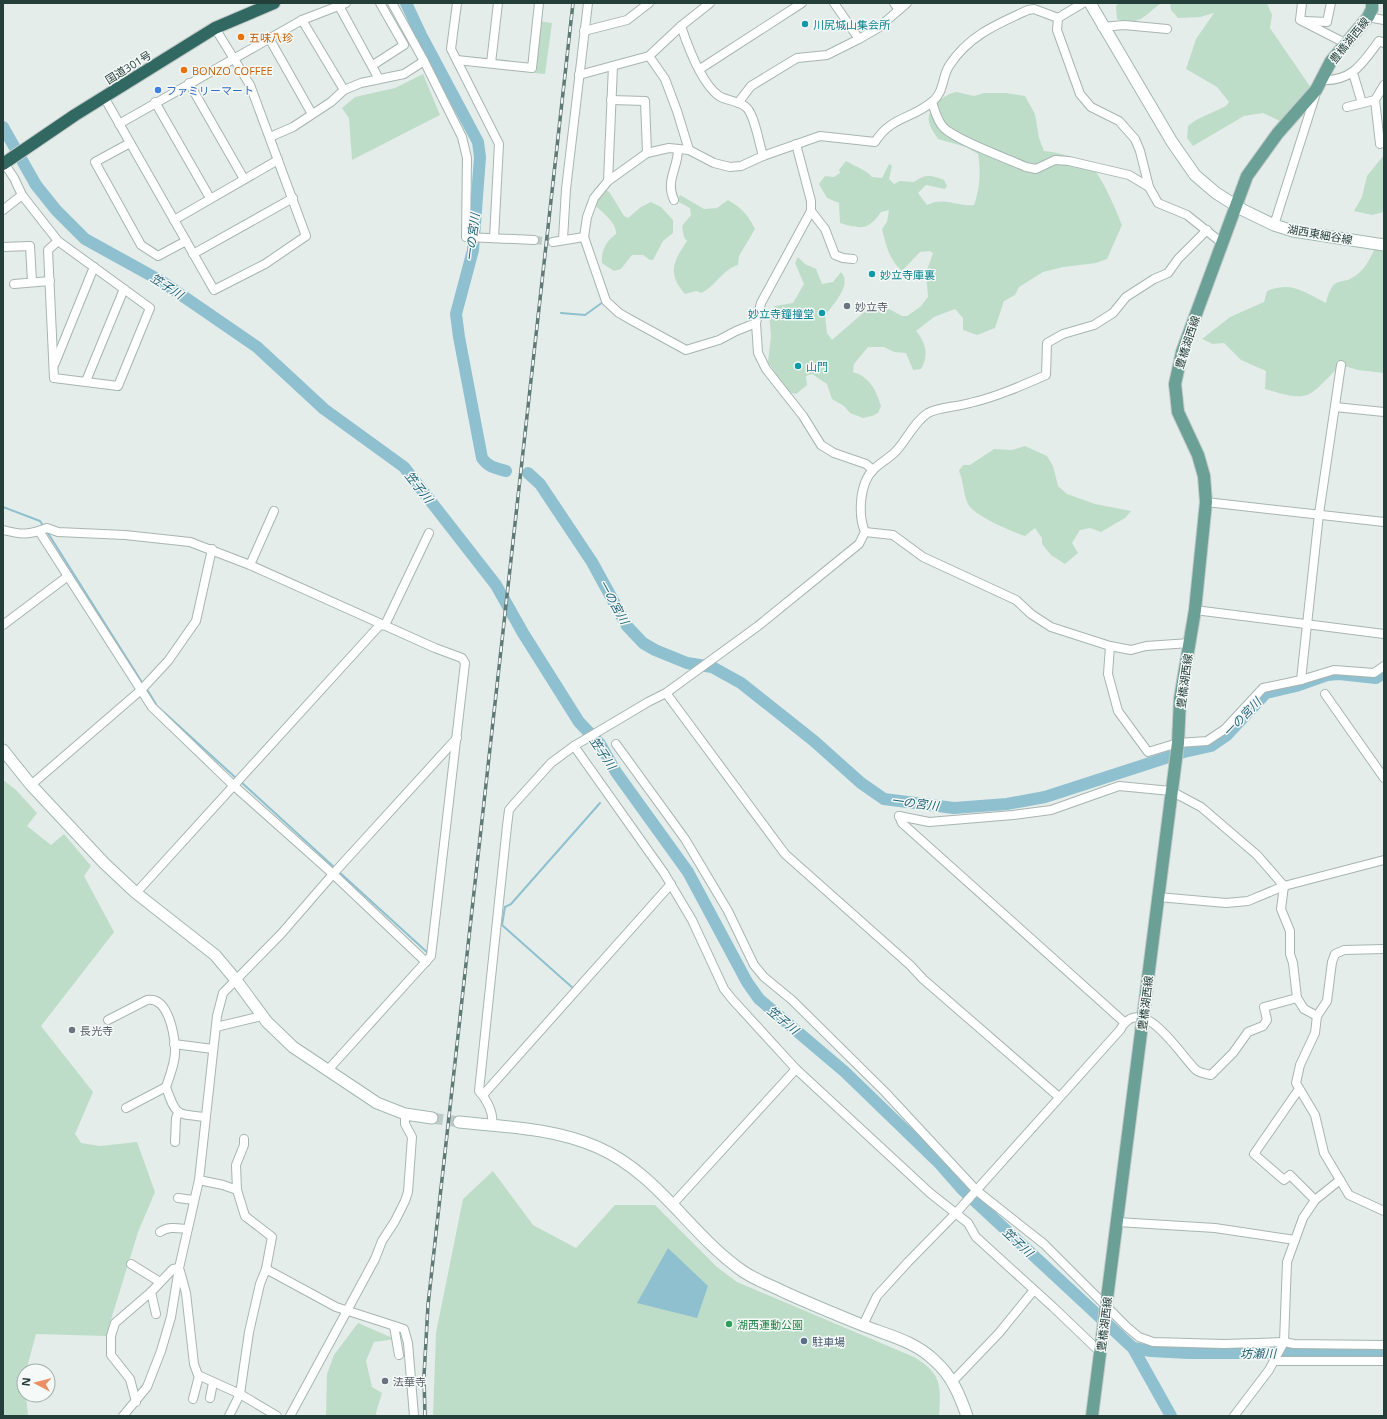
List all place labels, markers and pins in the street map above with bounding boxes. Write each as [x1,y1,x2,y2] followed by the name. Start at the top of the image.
[813,17,891,32] place label: 川尻城山集会所
[800,19,810,29] marker: 川尻城山集会所
[249,30,293,45] place label: 五味八珍
[236,32,246,42] marker: 五味八珍
[192,63,273,78] place label: BONZO COFFEE
[179,65,189,75] marker: BONZO COFFEE
[166,83,254,98] place label: ファミリーマート
[153,85,163,95] marker: ファミリーマート
[880,267,935,282] place label: 妙立寺庫裏
[867,269,877,279] marker: 妙立寺庫裏
[855,299,888,314] place label: 妙立寺
[842,301,852,311] marker: 妙立寺
[748,306,814,321] place label: 妙立寺鐘撞堂
[817,308,827,318] marker: 妙立寺鐘撞堂
[806,359,828,374] place label: 山門
[793,361,803,371] marker: 山門
[80,1023,113,1038] place label: 長光寺
[67,1025,77,1035] marker: 長光寺
[737,1317,803,1332] place label: 湖西運動公園
[724,1319,734,1329] marker: 湖西運動公園
[812,1334,845,1349] place label: 駐車場
[799,1336,809,1346] marker: 駐車場
[393,1374,426,1389] place label: 法華寺
[380,1376,390,1386] marker: 法華寺

